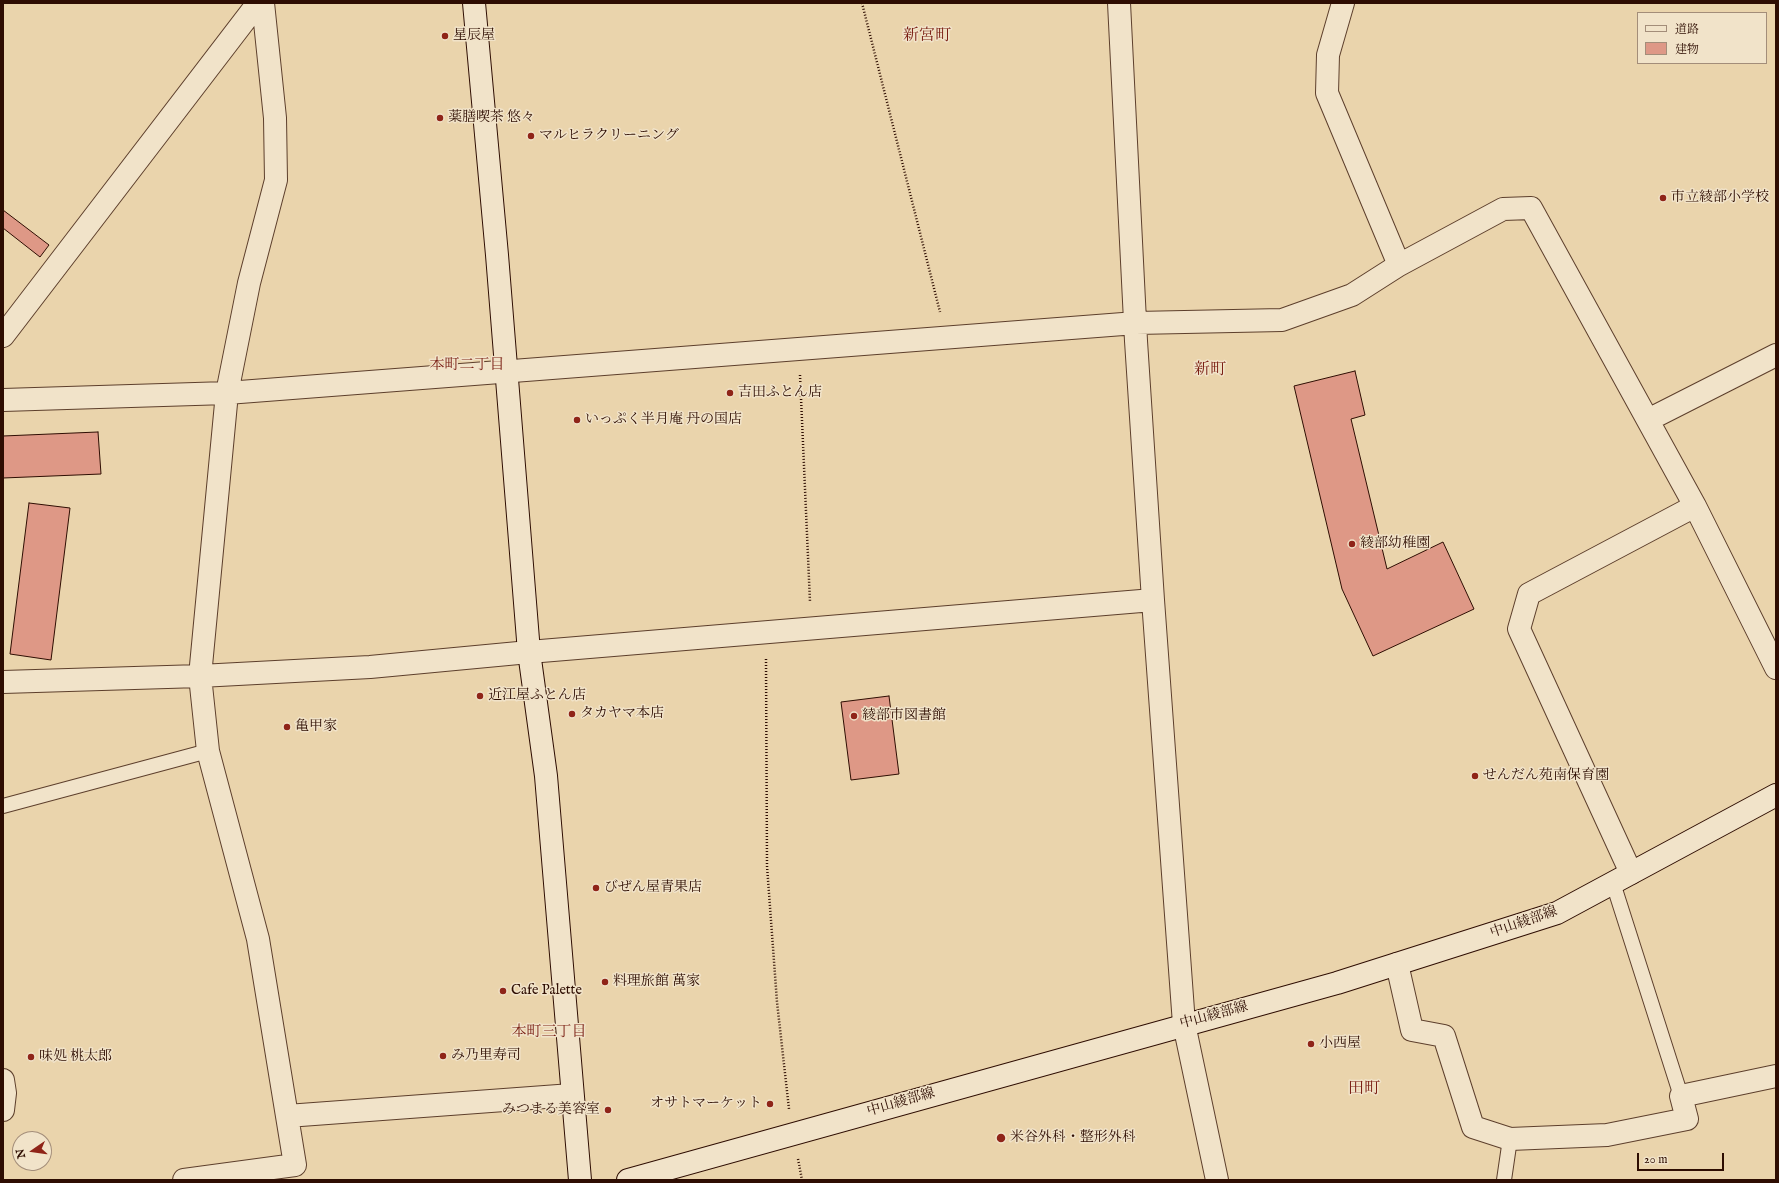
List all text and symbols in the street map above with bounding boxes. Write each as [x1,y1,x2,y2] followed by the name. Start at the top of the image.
[1637,12,1767,64] legend
[1675,22,1699,37] text: 道路
[903,27,951,47] district label: 新宮町
[453,28,495,44] place label: 星辰屋
[440,31,450,41] marker: 星辰屋
[1675,42,1699,57] text: 建物
[448,110,535,126] place label: 薬膳喫茶 悠々
[435,113,445,123] marker: 薬膳喫茶 悠々
[539,128,679,144] place label: マルヒラクリーニング
[526,131,536,141] marker: マルヒラクリーニング
[1671,190,1769,206] place label: 市立綾部小学校
[1658,193,1668,203] marker: 市立綾部小学校
[430,357,504,375] district label: 本町二丁目
[1194,361,1226,381] district label: 新町
[738,385,822,401] place label: 吉田ふとん店
[725,388,735,398] marker: 吉田ふとん店
[585,412,742,428] place label: いっぷく半月庵 丹の国店
[572,415,582,425] marker: いっぷく半月庵 丹の国店
[1360,536,1430,552] place label: 綾部幼稚園
[1347,539,1357,549] marker: 綾部幼稚園
[488,688,586,704] place label: 近江屋ふとん店
[475,691,485,701] marker: 近江屋ふとん店
[580,706,664,722] place label: タカヤマ本店
[862,708,946,724] place label: 綾部市図書館
[567,709,577,719] marker: タカヤマ本店
[849,711,859,721] marker: 綾部市図書館
[295,719,337,735] place label: 亀甲家
[282,722,292,732] marker: 亀甲家
[1483,768,1609,784] place label: せんだん苑南保育園
[1470,771,1480,781] marker: せんだん苑南保育園
[604,880,702,896] place label: びぜん屋青果店
[591,883,601,893] marker: びぜん屋青果店
[1488,904,1560,942] street label: 中山綾部線
[613,974,700,990] place label: 料理旅館 萬家
[600,977,610,987] marker: 料理旅館 萬家
[511,983,582,999] place label: Cafe Palette
[498,986,508,996] marker: Cafe Palette
[1178,999,1250,1033] street label: 中山綾部線
[512,1024,586,1042] district label: 本町三丁目
[1319,1036,1361,1052] place label: 小西屋
[1306,1039,1316,1049] marker: 小西屋
[451,1048,521,1064] place label: み乃里寿司
[39,1049,112,1065] place label: 味処 桃太郎
[438,1051,448,1061] marker: み乃里寿司
[26,1052,36,1062] marker: 味処 桃太郎
[1348,1080,1380,1100] district label: 田町
[865,1085,937,1121] street label: 中山綾部線
[650,1096,762,1112] place label: オサトマーケット
[765,1099,775,1109] marker: オサトマーケット
[502,1102,600,1118] place label: みつまる美容室
[603,1105,613,1115] marker: みつまる美容室
[1010,1130,1136,1146] place label: 米谷外科・整形外科
[12,1131,52,1171] north arrow
[995,1132,1007,1144] marker: 米谷外科・整形外科
[1639,1145,1726,1171] scale bar
[13,1147,29,1160] text: N
[1644,1152,1667,1167] text: 20 m

